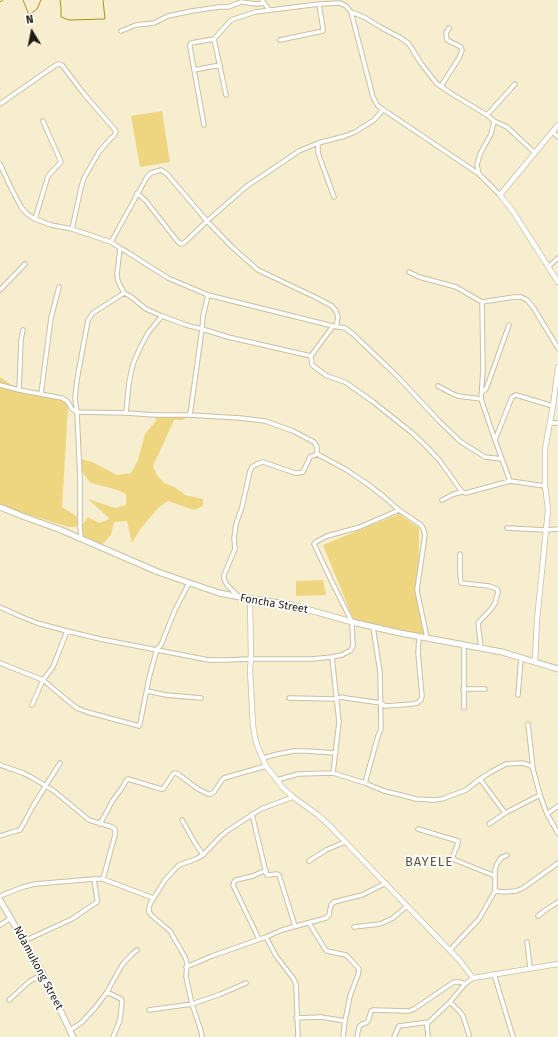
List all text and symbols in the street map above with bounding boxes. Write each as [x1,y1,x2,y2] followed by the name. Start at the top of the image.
[12,12,52,52] north arrow
[25,13,35,27] text: N
[239,592,309,616] street label: Foncha Street
[405,854,453,870] district label: BAYELE
[10,924,66,1012] street label: Ndamukong Street

